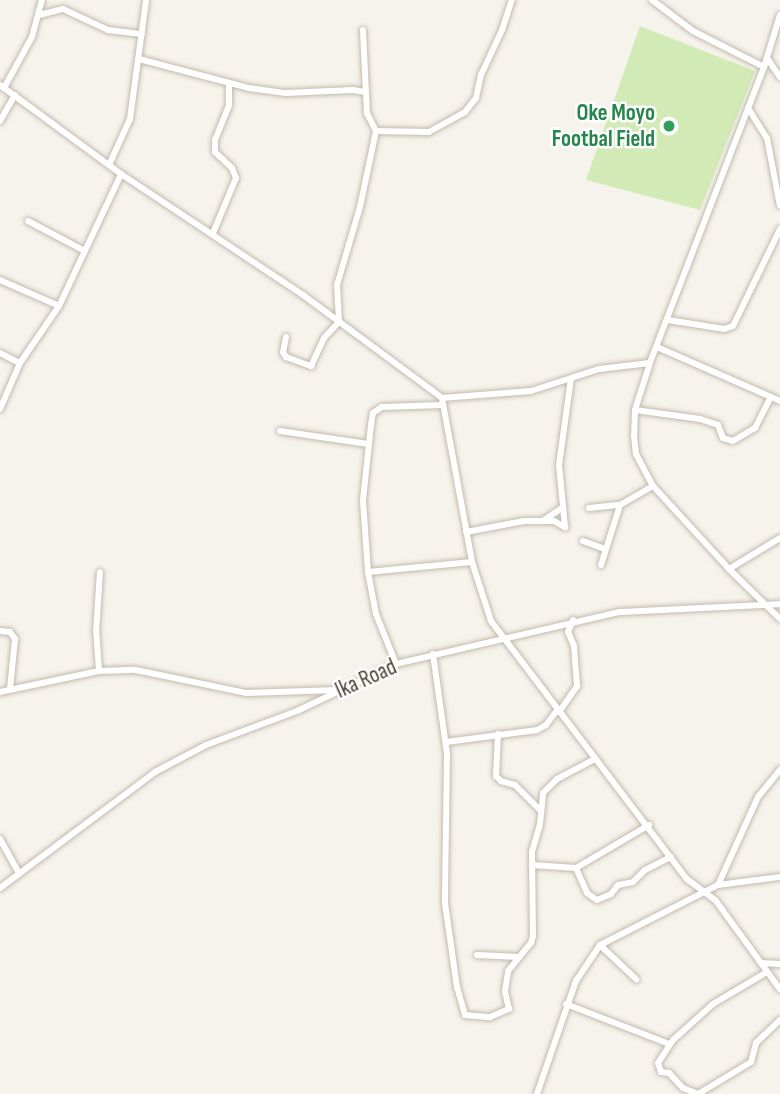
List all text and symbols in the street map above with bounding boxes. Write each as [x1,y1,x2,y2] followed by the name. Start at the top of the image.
[552,99,655,153] place label: Oke Moyo Footbal Field
[661,118,677,134] marker: Oke Moyo Footbal Field
[331,653,401,705] street label: Ika Road

